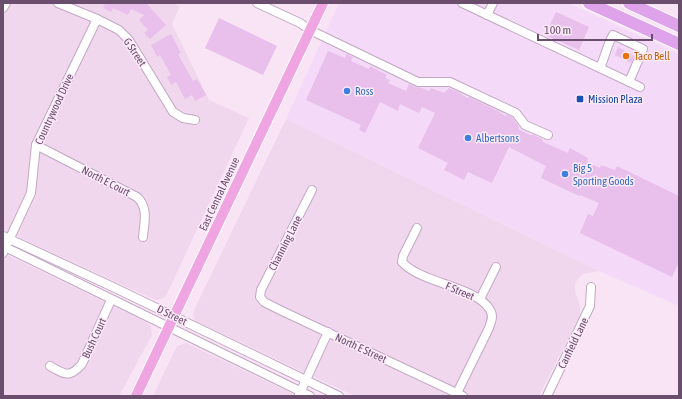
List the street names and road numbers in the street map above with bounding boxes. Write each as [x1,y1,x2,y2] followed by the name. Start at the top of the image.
[121,36,149,68] street label: G Street
[32,72,76,146] street label: Countrywood Drive
[197,155,241,233] street label: East Central Avenue
[80,164,132,198] street label: North E Court
[266,214,304,272] street label: Channing Lane
[444,280,476,302] street label: F Street
[155,303,189,327] street label: D Street
[79,316,109,360] street label: Bush Court
[556,316,590,370] street label: Canfield Lane
[333,331,389,365] street label: North E Street

